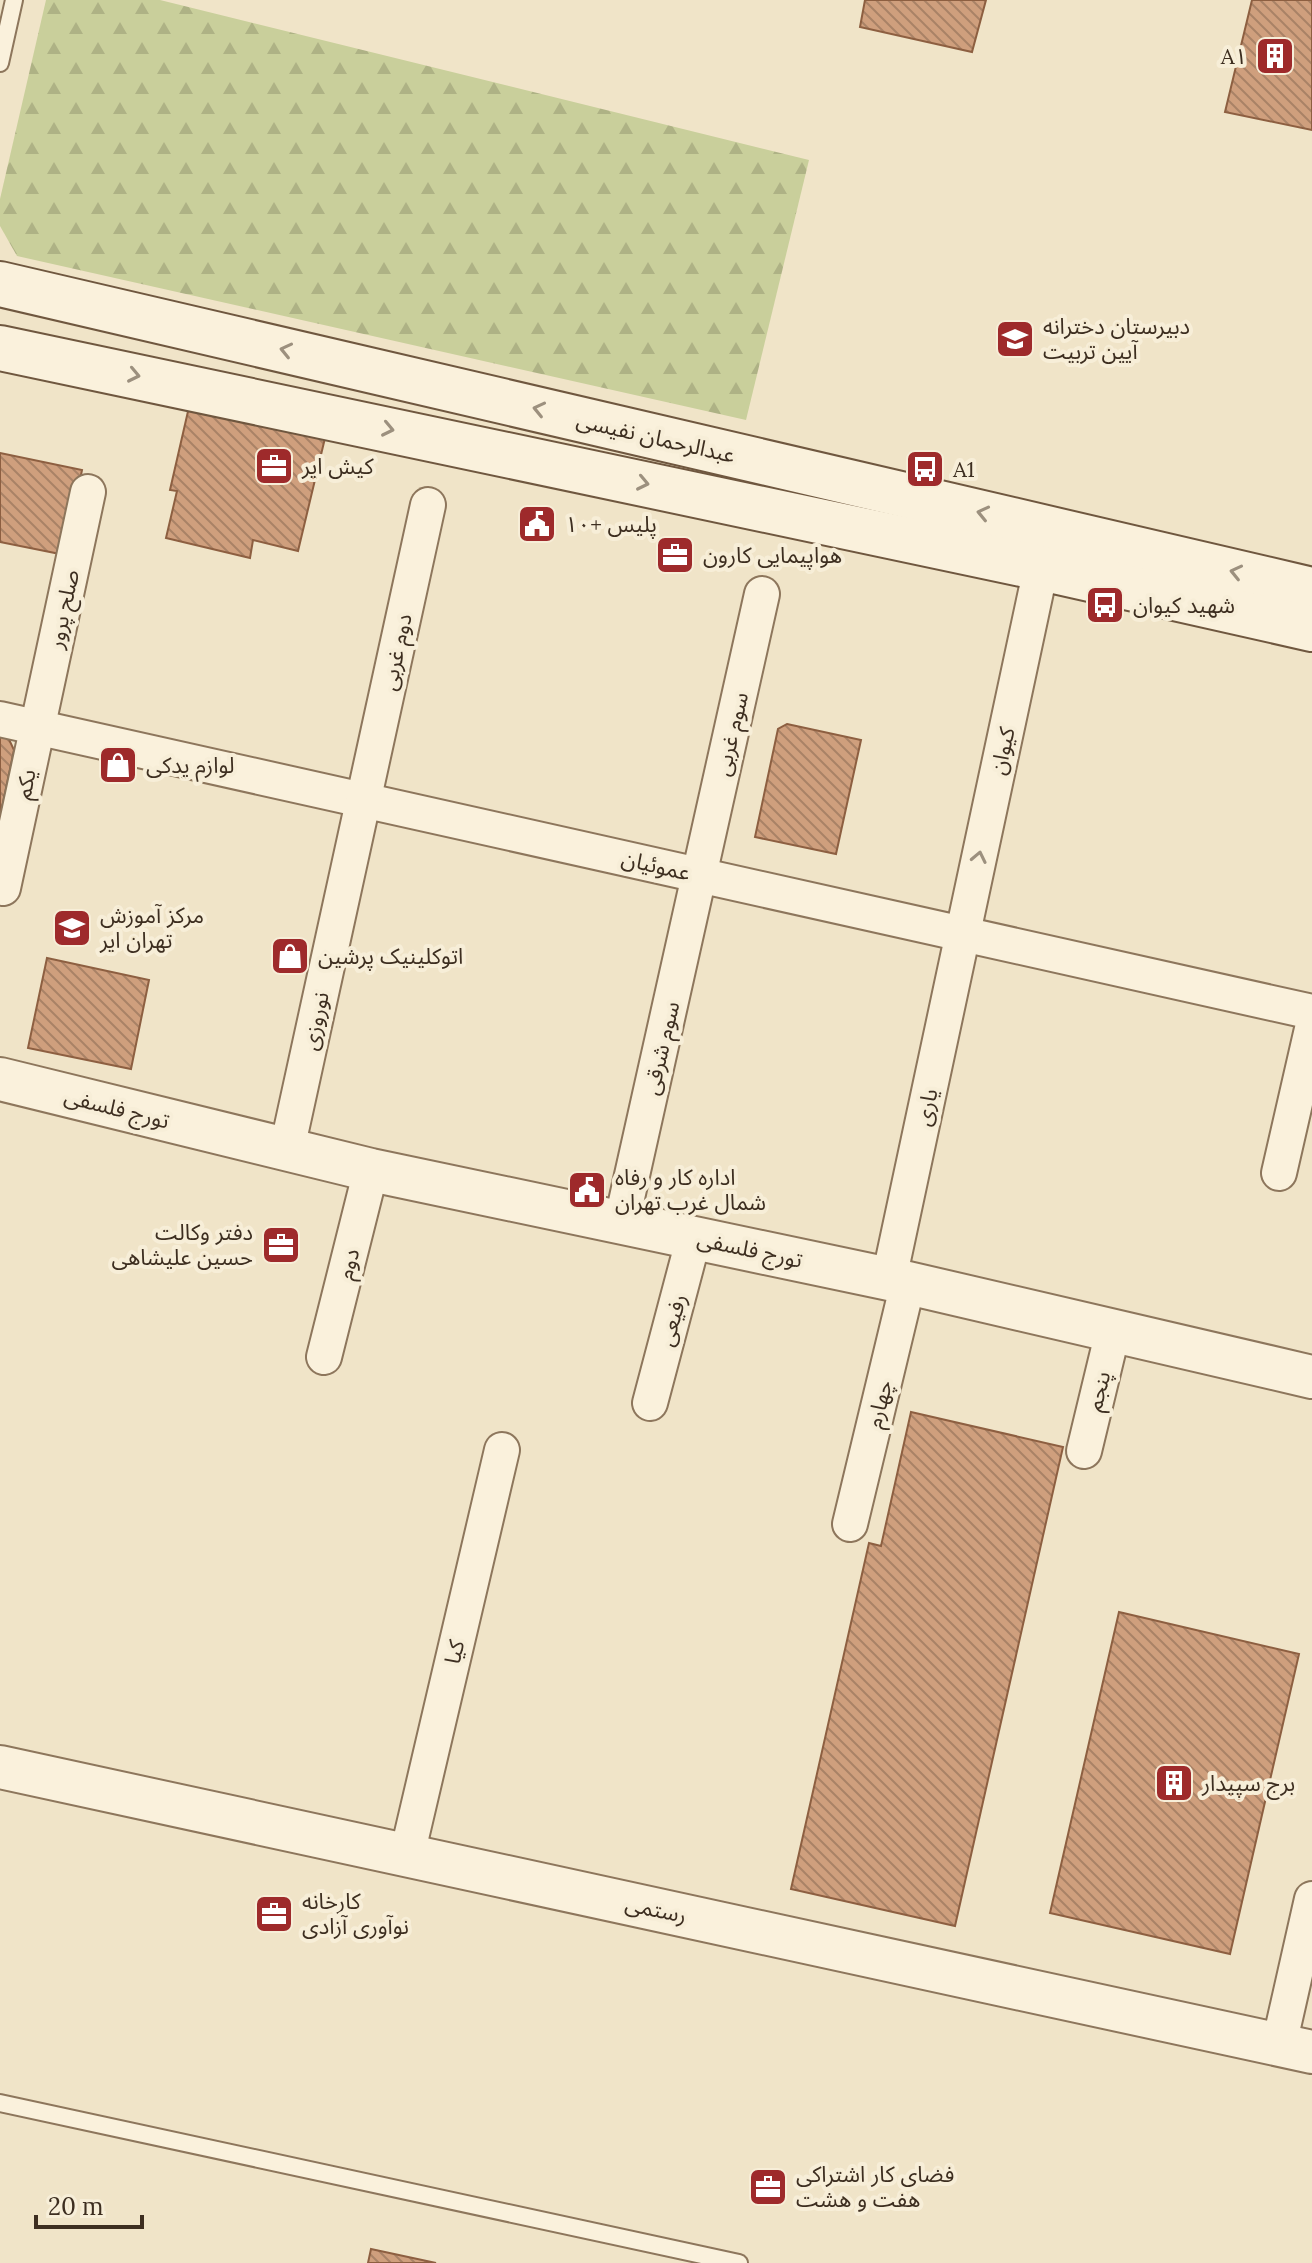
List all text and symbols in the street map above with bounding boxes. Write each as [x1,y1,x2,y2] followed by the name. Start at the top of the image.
[1254,35,1296,77] building icon: A۱
[1220,42,1247,70] place label: A۱
[1043,312,1190,365] place label: دبیرستان دخترانه آیین تربیت
[994,318,1036,360] school or university icon: دبیرستان دخترانه آیین تربیت
[279,343,293,360] one-way arrow
[127,366,140,383] one-way arrow
[532,402,546,419] one-way arrow
[574,405,738,469] street label: عبدالرحمان نفیسی
[381,420,394,437] one-way arrow
[253,445,295,487] office icon: کیش ایر
[904,448,946,490] bus stop icon: A1
[301,452,374,480] place label: کیش ایر
[952,455,975,483] place label: A1
[635,474,649,491] one-way arrow
[516,503,558,545] public building icon: پلیس +۱۰
[976,505,990,522] one-way arrow
[565,510,657,539] place label: پلیس +۱۰
[654,534,696,576] office icon: هواپیمایی کارون
[703,541,842,570] place label: هواپیمایی کارون
[1230,564,1243,581] one-way arrow
[41,567,88,653] street label: صلح پرور
[1084,584,1126,626] bus stop icon: شهید کیوان
[1133,591,1235,619] place label: شهید کیوان
[374,611,421,694] street label: دوم غربی
[708,689,757,779] street label: سوم غربی
[983,724,1021,777] street label: کیوان
[97,744,139,786] shop icon: لوازم یدکی
[146,751,235,782] place label: لوازم یدکی
[8,766,45,802] street label: یکم
[619,844,693,886] street label: عموئیان
[970,851,987,865] one-way arrow
[99,901,204,954] place label: مرکز آموزش تهران ایر
[51,907,93,949] school or university icon: مرکز آموزش تهران ایر
[269,935,311,977] shop icon: اتوکلینیک پرشین
[318,942,463,971] place label: اتوکلینیک پرشین
[295,989,335,1053] street label: نوروزی
[637,998,688,1098] street label: سوم شرقی
[61,1081,172,1137] street label: تورج فلسفی
[908,1086,944,1128] street label: یاری
[615,1163,766,1216] place label: اداره کار و رفاه شمال غرب تهران
[566,1169,608,1211] public building icon: اداره کار و رفاه شمال غرب تهران
[111,1218,253,1271] place label: دفتر وکالت حسین علیشاهی
[260,1224,302,1266] office icon: دفتر وکالت حسین علیشاهی
[694,1224,805,1277] street label: تورج فلسفی
[331,1246,368,1283] street label: دوم
[652,1291,692,1349] street label: رفیعی
[1080,1368,1119,1415] street label: پنجم
[860,1377,901,1432] street label: چهارم
[438,1636,471,1667] street label: کیا
[1153,1762,1195,1804] building icon: برج سپیدار
[1201,1769,1295,1800] place label: برج سپیدار
[302,1887,409,1940] place label: کارخانه نوآوری آزادی
[623,1889,689,1929] street label: رستمی
[253,1893,295,1935] office icon: کارخانه نوآوری آزادی
[796,2160,954,2213] place label: فضای کار اشتراکی هفت و هشت
[747,2166,789,2208] office icon: فضای کار اشتراکی هفت و هشت
[36,2179,142,2229] scale bar
[48,2191,104,2222] text: 20 m

